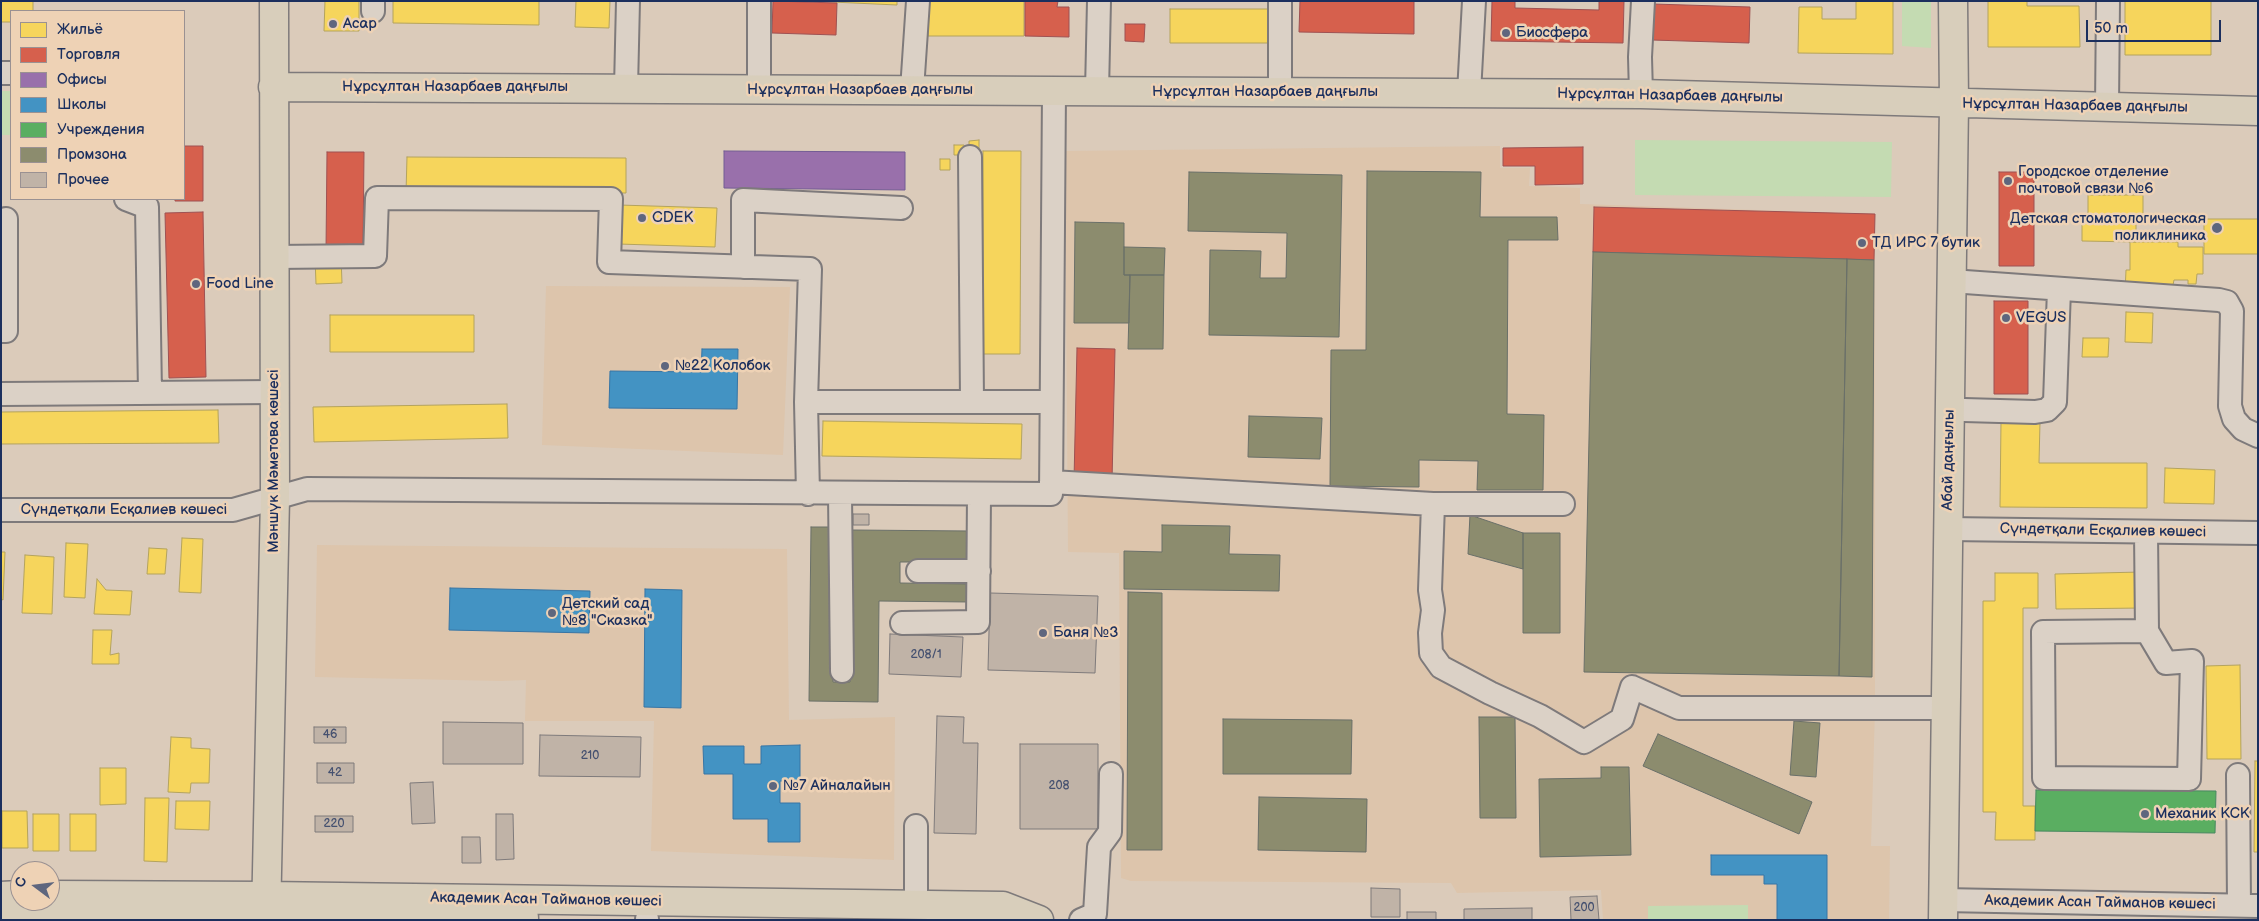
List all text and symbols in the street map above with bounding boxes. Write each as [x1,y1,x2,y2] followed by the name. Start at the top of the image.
[10,10,185,200] legend
[2089,10,2224,42] scale bar
[343,15,377,33] place label: Асар
[327,18,339,30] marker: Асар
[2094,19,2128,38] text: 50 m
[57,20,103,39] text: Жильё
[1516,24,1588,42] place label: Биосфера
[1500,27,1512,39] marker: Биосфера
[57,45,120,64] text: Торговля
[57,70,107,89] text: Офисы
[342,78,568,96] street label: Нұрсұлтан Назарбаев даңғылы
[747,81,973,99] street label: Нұрсұлтан Назарбаев даңғылы
[1152,83,1378,101] street label: Нұрсұлтан Назарбаев даңғылы
[1557,85,1783,107] street label: Нұрсұлтан Назарбаев даңғылы
[57,95,106,114] text: Школы
[1962,95,2188,117] street label: Нұрсұлтан Назарбаев даңғылы
[57,120,144,139] text: Учреждения
[57,145,127,164] text: Промзона
[2018,163,2168,198] place label: Городское отделение почтовой связи №6
[57,170,109,189] text: Прочее
[2002,175,2014,187] marker: Городское отделение почтовой связи №6
[652,209,693,227] place label: CDEK
[2010,210,2206,245] place label: Детская стоматологическая поликлиника
[636,212,648,224] marker: CDEK
[2210,221,2224,235] marker: Детская стоматологическая поликлиника
[1872,234,1980,252] place label: ТД ИРС 7 бутик
[1856,237,1868,249] marker: ТД ИРС 7 бутик
[206,275,274,293] place label: Food Line
[190,278,202,290] marker: Food Line
[2016,309,2066,327] place label: VEGUS
[2000,312,2012,324] marker: VEGUS
[675,357,771,375] place label: №22 Колобок
[659,360,671,372] marker: №22 Колобок
[265,369,283,553] street label: Мәншүк Мәметова көшесі
[1939,409,1959,511] street label: Абай даңғылы
[21,501,227,519] street label: Сүндетқали Есқалиев көшесі
[2000,520,2206,542] street label: Сүндетқали Есқалиев көшесі
[562,595,653,630] place label: Детский сад №8 "Сказка"
[546,607,558,619] marker: Детский сад №8 "Сказка"
[1053,624,1118,642] place label: Баня №3
[1037,627,1049,639] marker: Баня №3
[910,648,942,662] house number: 208/1
[323,728,337,742] house number: 46
[581,749,599,763] house number: 210
[328,766,342,780] house number: 42
[783,777,891,795] place label: №7 Айналайын
[1048,779,1070,793] house number: 208
[767,780,779,792] marker: №7 Айналайын
[2155,805,2250,823] place label: Механик КСК
[2139,808,2151,820] marker: Механик КСК
[323,817,345,831] house number: 220
[10,861,60,911] north arrow
[12,875,30,889] text: С
[430,889,662,911] street label: Академик Асан Тайманов көшесі
[1984,892,2216,914] street label: Академик Асан Тайманов көшесі
[1573,901,1595,915] house number: 200

